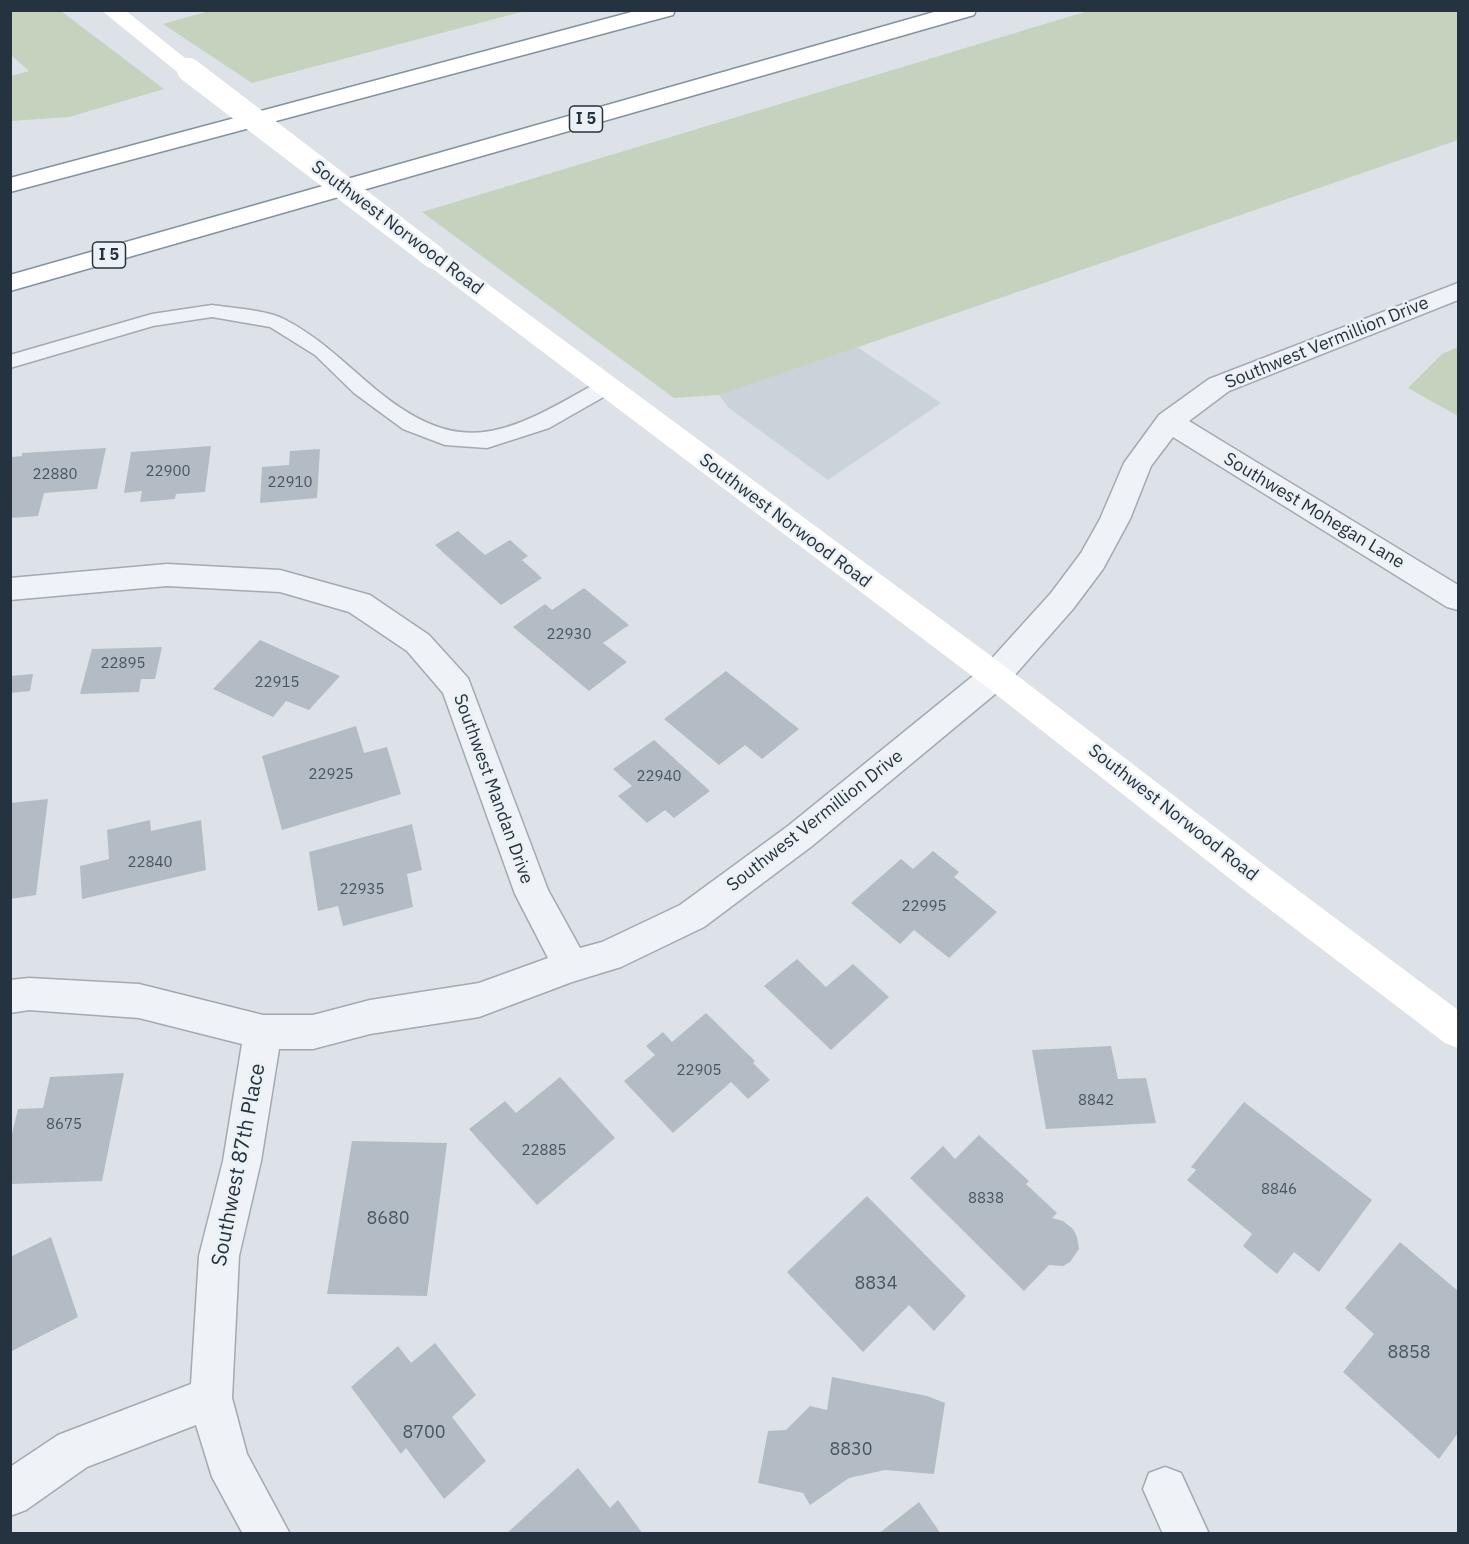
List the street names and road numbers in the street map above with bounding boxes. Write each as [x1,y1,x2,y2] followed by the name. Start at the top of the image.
[570,106,602,132] road number: I 5
[307,156,487,300] street label: Southwest Norwood Road
[92,242,126,268] road number: I 5
[1222,292,1432,394] street label: Southwest Vermillion Drive
[1220,448,1408,574] street label: Southwest Mohegan Lane
[695,449,875,593] street label: Southwest Norwood Road
[449,691,537,887] street label: Southwest Mandan Drive
[1084,740,1262,886] street label: Southwest Norwood Road
[723,745,907,897] street label: Southwest Vermillion Drive
[207,1061,271,1269] street label: Southwest 87th Place

